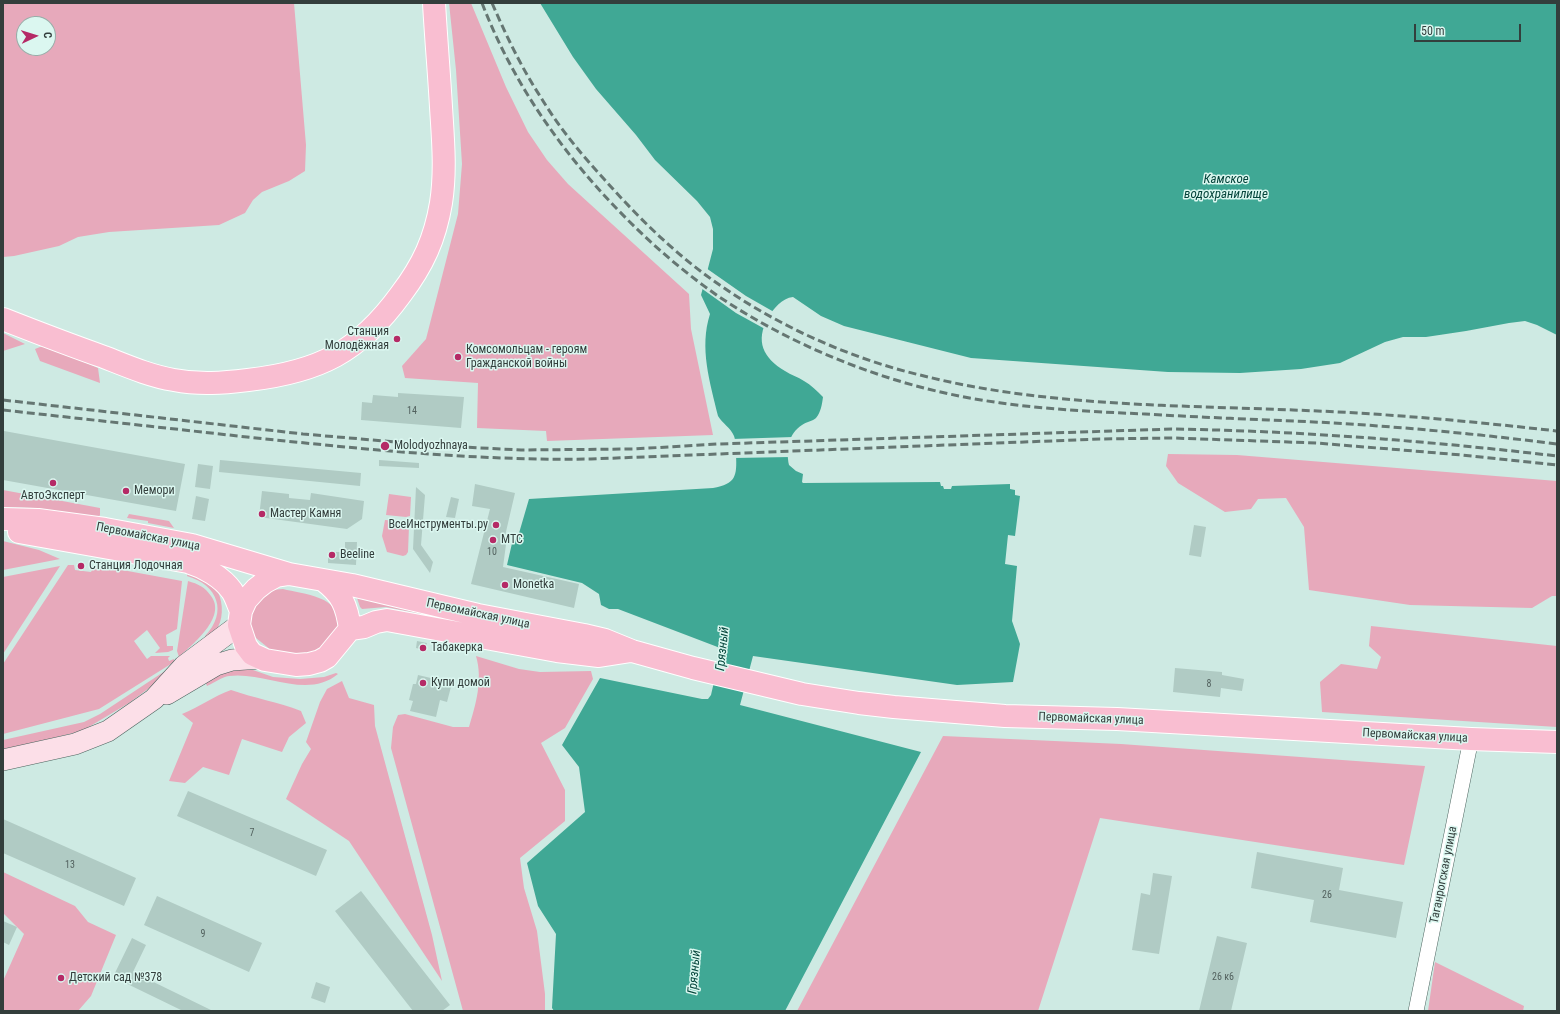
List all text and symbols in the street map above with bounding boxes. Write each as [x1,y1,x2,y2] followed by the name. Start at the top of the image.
[16,16,56,56] north arrow
[1416,16,1523,42] scale bar
[1421,24,1445,38] text: 50 m
[41,32,54,39] text: С
[1184,172,1268,203] water label: Камское водохранилище
[325,325,389,353] place label: Станция Молодёжная
[392,334,402,344] marker: Станция Молодёжная
[466,343,587,371] place label: Комсомольцам - героям Гражданской войны
[453,352,463,362] marker: Комсомольцам - героям Гражданской войны
[407,405,417,417] house number: 14
[394,439,468,453] place label: Molodyozhnaya
[379,440,391,452] marker: Molodyozhnaya
[48,478,58,488] marker: АвтоЭксперт
[134,484,174,498] place label: Мемори
[121,486,131,496] marker: Мемори
[21,489,85,503] place label: АвтоЭксперт
[270,507,341,521] place label: Мастер Камня
[257,509,267,519] marker: Мастер Камня
[388,518,488,532] place label: ВсеИнструменты.ру
[95,520,201,554] street label: Первомайская улица
[491,520,501,530] marker: ВсеИнструменты.ру
[501,533,523,547] place label: МТС
[488,535,498,545] marker: МТС
[487,546,497,558] house number: 10
[340,548,375,562] place label: Beeline
[327,550,337,560] marker: Beeline
[89,559,182,573] place label: Станция Лодочная
[76,561,86,571] marker: Станция Лодочная
[513,578,554,592] place label: Monetka
[500,580,510,590] marker: Monetka
[425,596,531,632] street label: Первомайская улица
[713,626,733,672] water label: Грязный
[431,641,483,655] place label: Табакерка
[418,643,428,653] marker: Табакерка
[431,676,490,690] place label: Купи домой
[418,678,428,688] marker: Купи домой
[1207,678,1211,690] house number: 8
[1038,710,1144,728] street label: Первомайская улица
[1362,726,1468,746] street label: Первомайская улица
[1428,825,1460,925] street label: Таганрогская улица
[250,827,254,839] house number: 7
[65,859,75,871] house number: 13
[1322,889,1332,901] house number: 26
[201,928,205,940] house number: 9
[685,949,705,995] water label: Грязный
[69,971,162,985] place label: Детский сад №378
[1212,971,1234,983] house number: 26 к6
[56,973,66,983] marker: Детский сад №378

